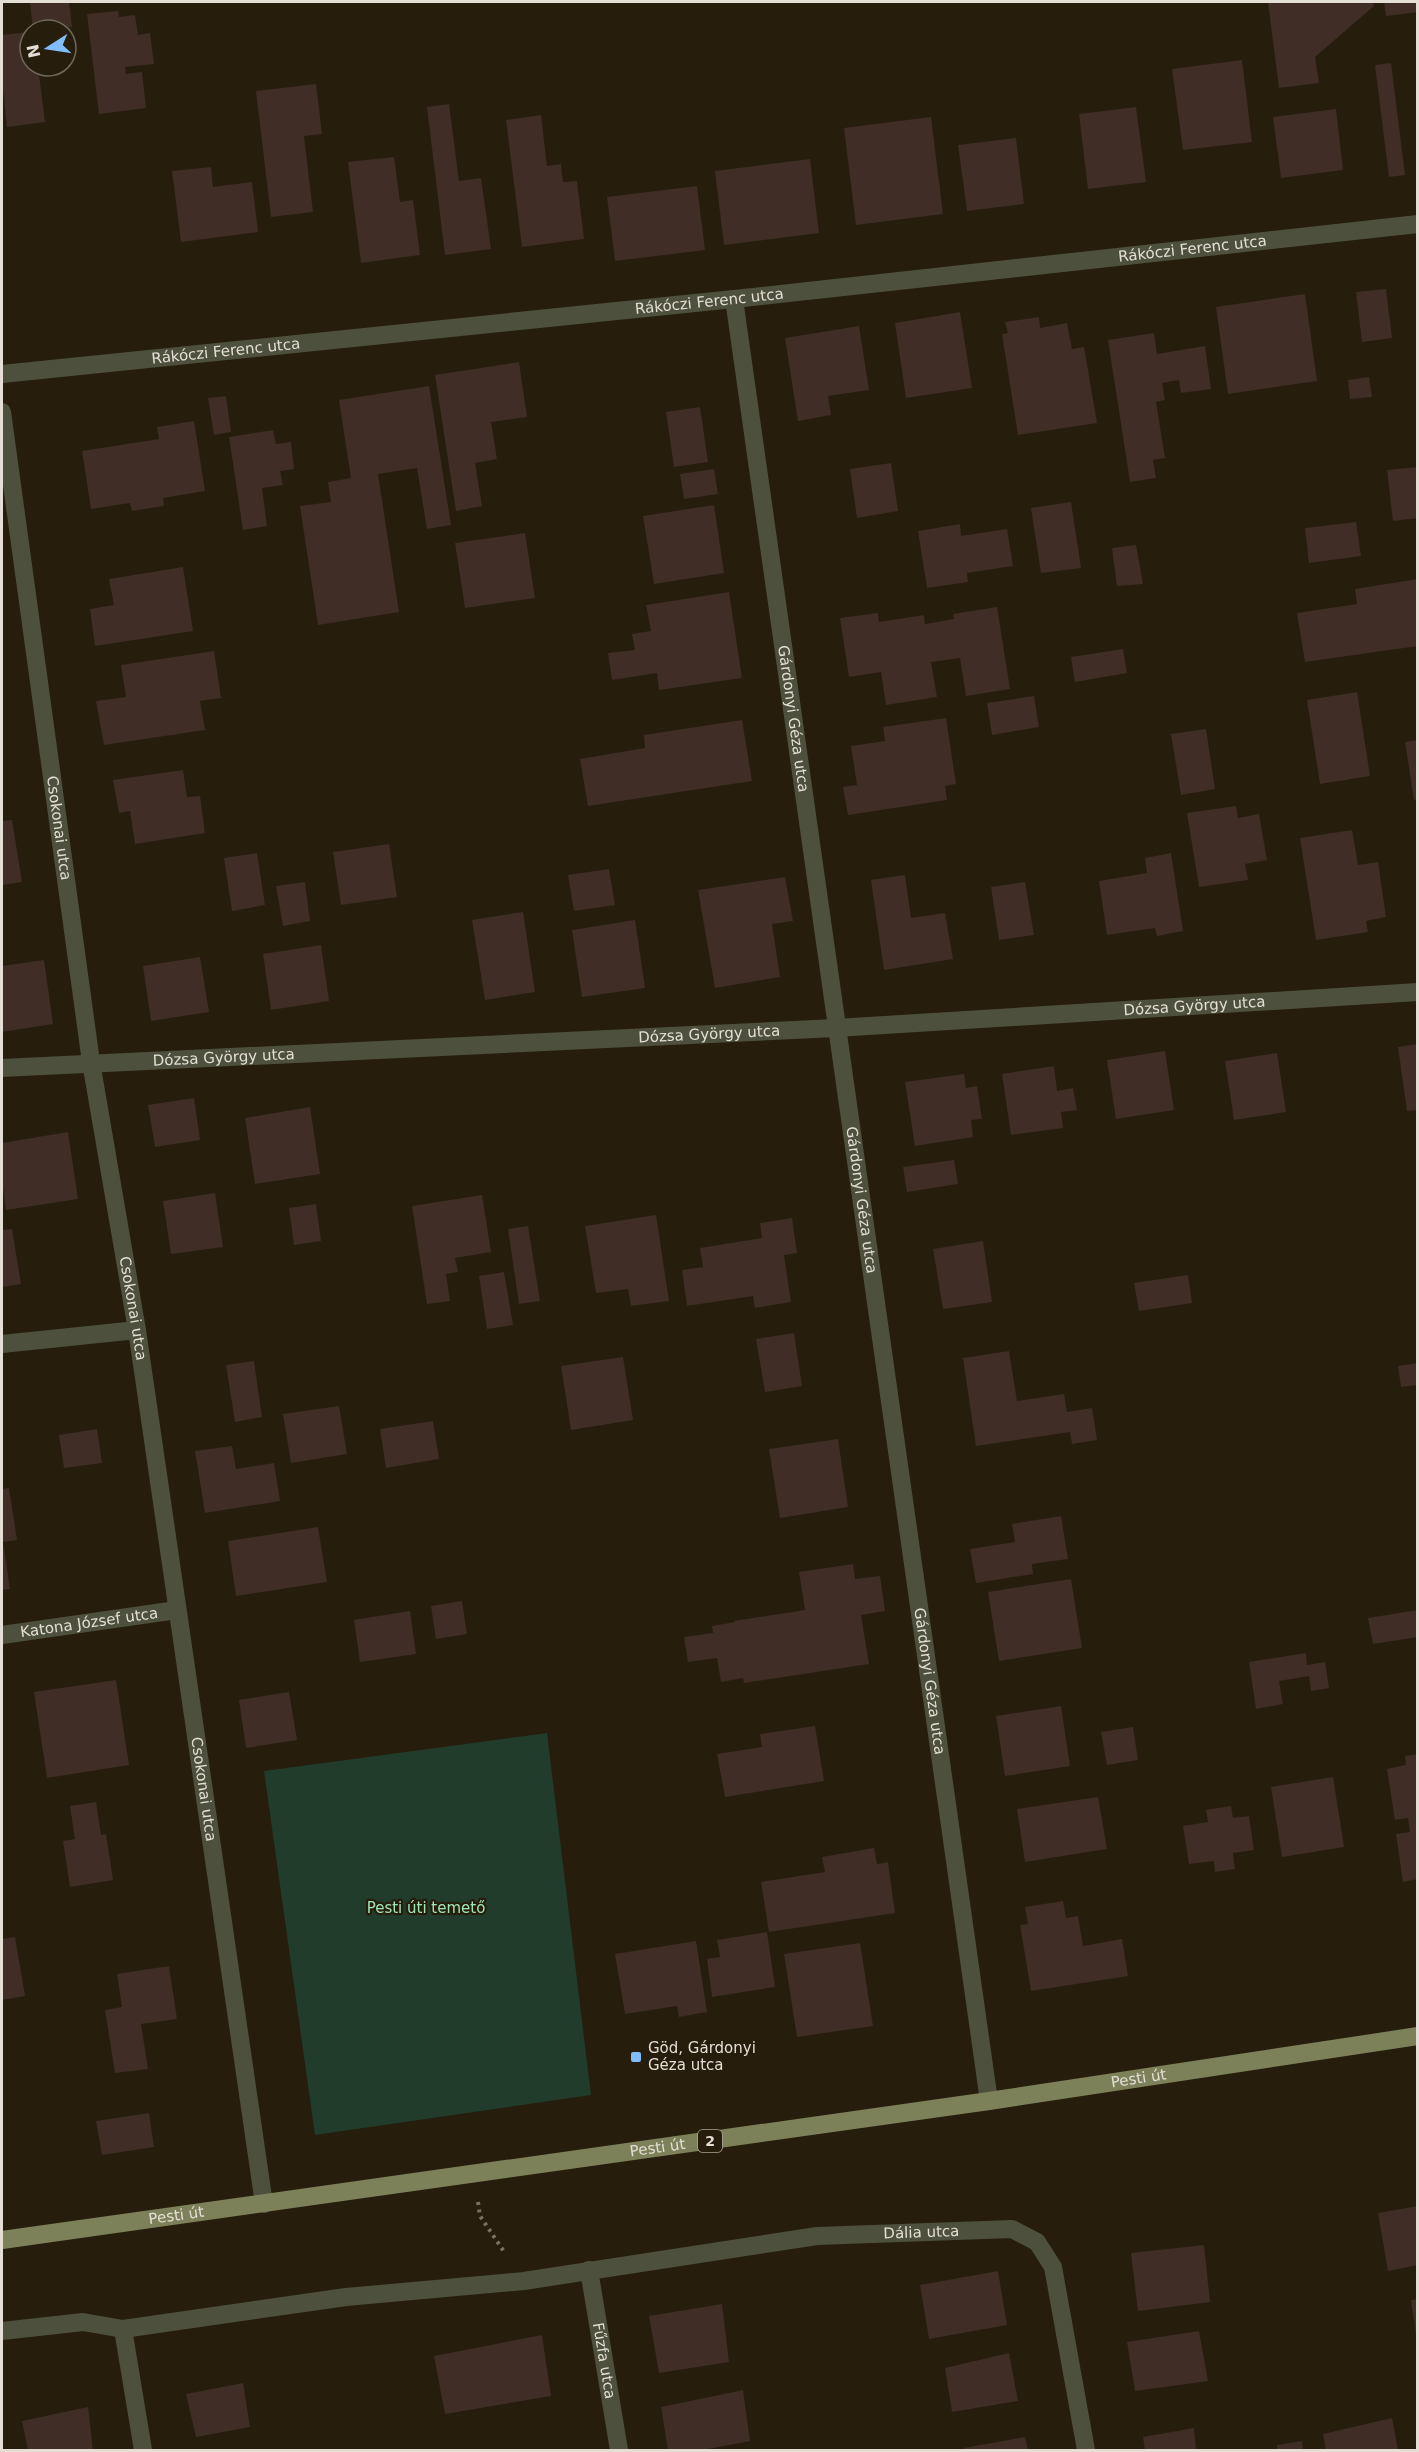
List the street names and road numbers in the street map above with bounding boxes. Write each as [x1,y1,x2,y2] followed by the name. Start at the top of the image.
[1117,232,1268,266] street label: Rákóczi Ferenc utca
[634,285,784,318] street label: Rákóczi Ferenc utca
[151,335,301,368] street label: Rákóczi Ferenc utca
[774,644,813,794] street label: Gárdonyi Géza utca
[43,775,75,882] street label: Csokonai utca
[1123,992,1266,1019] street label: Dózsa György utca
[638,1022,781,1046] street label: Dózsa György utca
[152,1045,295,1070] street label: Dózsa György utca
[842,1125,881,1275] street label: Gárdonyi Géza utca
[115,1255,150,1362] street label: Csokonai utca
[19,1604,159,1641] street label: Katona József utca
[910,1607,949,1756] street label: Gárdonyi Géza utca
[187,1736,220,1843] street label: Csokonai utca
[1110,2065,1168,2091] street label: Pesti út
[698,2130,722,2152] road number: 2
[629,2135,687,2160] street label: Pesti út
[147,2203,205,2228] street label: Pesti út
[883,2222,960,2243] street label: Dália utca
[589,2321,619,2400] street label: Fűzfa utca

